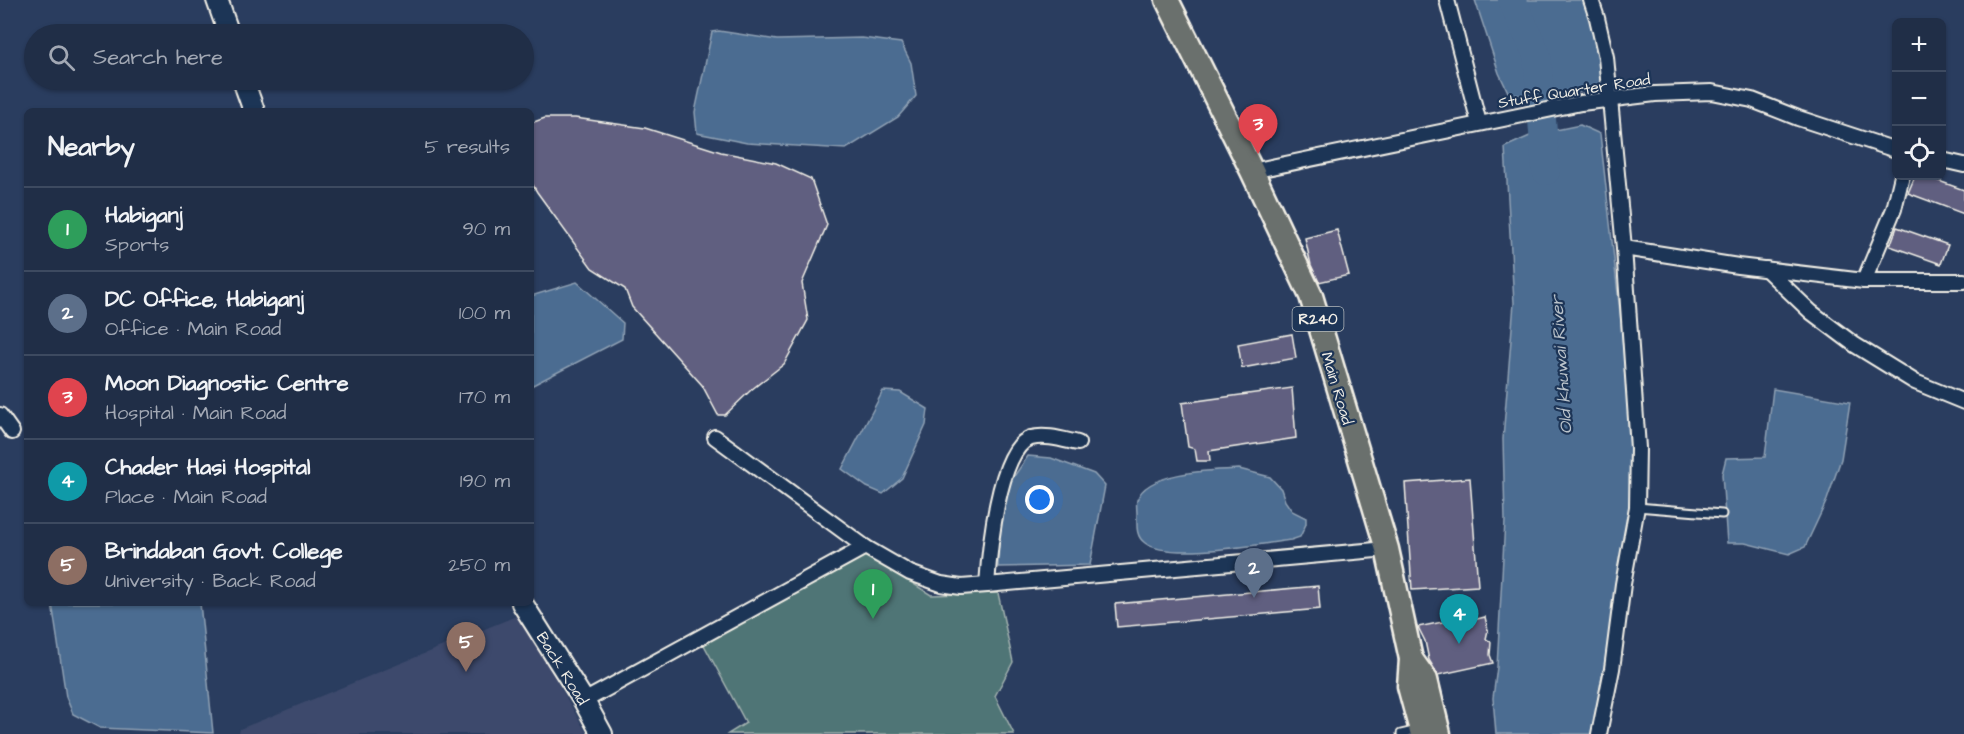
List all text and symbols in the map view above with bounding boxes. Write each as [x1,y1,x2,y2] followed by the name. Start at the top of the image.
[1892,18,1946,180] map controls
[1892,18,1946,72] button: +
[24,24,534,90] search box
[45,41,78,74] icon: search
[93,42,223,73] text: Search here
[1496,68,1652,114] street label: Stuff Quarter Road
[1892,72,1946,126] button: −
[1238,104,1278,154] pin: 3
[1892,126,1946,180] button: locate
[48,129,135,165] text: Nearby
[425,133,510,161] text: 5 results
[105,200,183,231] text: Habiganj
[66,215,69,243] text: 1
[462,215,510,243] text: 90 m
[105,231,169,259] text: Sports
[105,284,304,315] text: DC Office, Habiganj
[1544,293,1579,435] water label: Old khuwai River
[62,299,73,327] text: 2
[459,299,510,327] text: 100 m
[1292,307,1344,331] road number: R240
[105,315,281,343] text: Office · Main Road
[1316,349,1359,427] street label: Main Road
[105,368,349,399] text: Moon Diagnostic Centre
[62,383,73,411] text: 3
[459,383,510,411] text: 170 m
[105,399,286,427] text: Hospital · Main Road
[105,452,310,483] text: Chader Hasi Hospital
[61,467,74,495] text: 4
[460,467,510,495] text: 190 m
[105,483,267,511] text: Place · Main Road
[1025,485,1054,514] your location
[105,536,343,567] text: Brindaban Govt. College
[1234,548,1274,598] pin: 2
[60,551,75,579] text: 5
[448,551,510,579] text: 250 m
[105,567,316,595] text: University · Back Road
[854,570,892,619] pin: 1
[1440,594,1478,644] pin: 4
[446,622,486,672] pin: 5
[531,628,593,709] street label: Back Road

